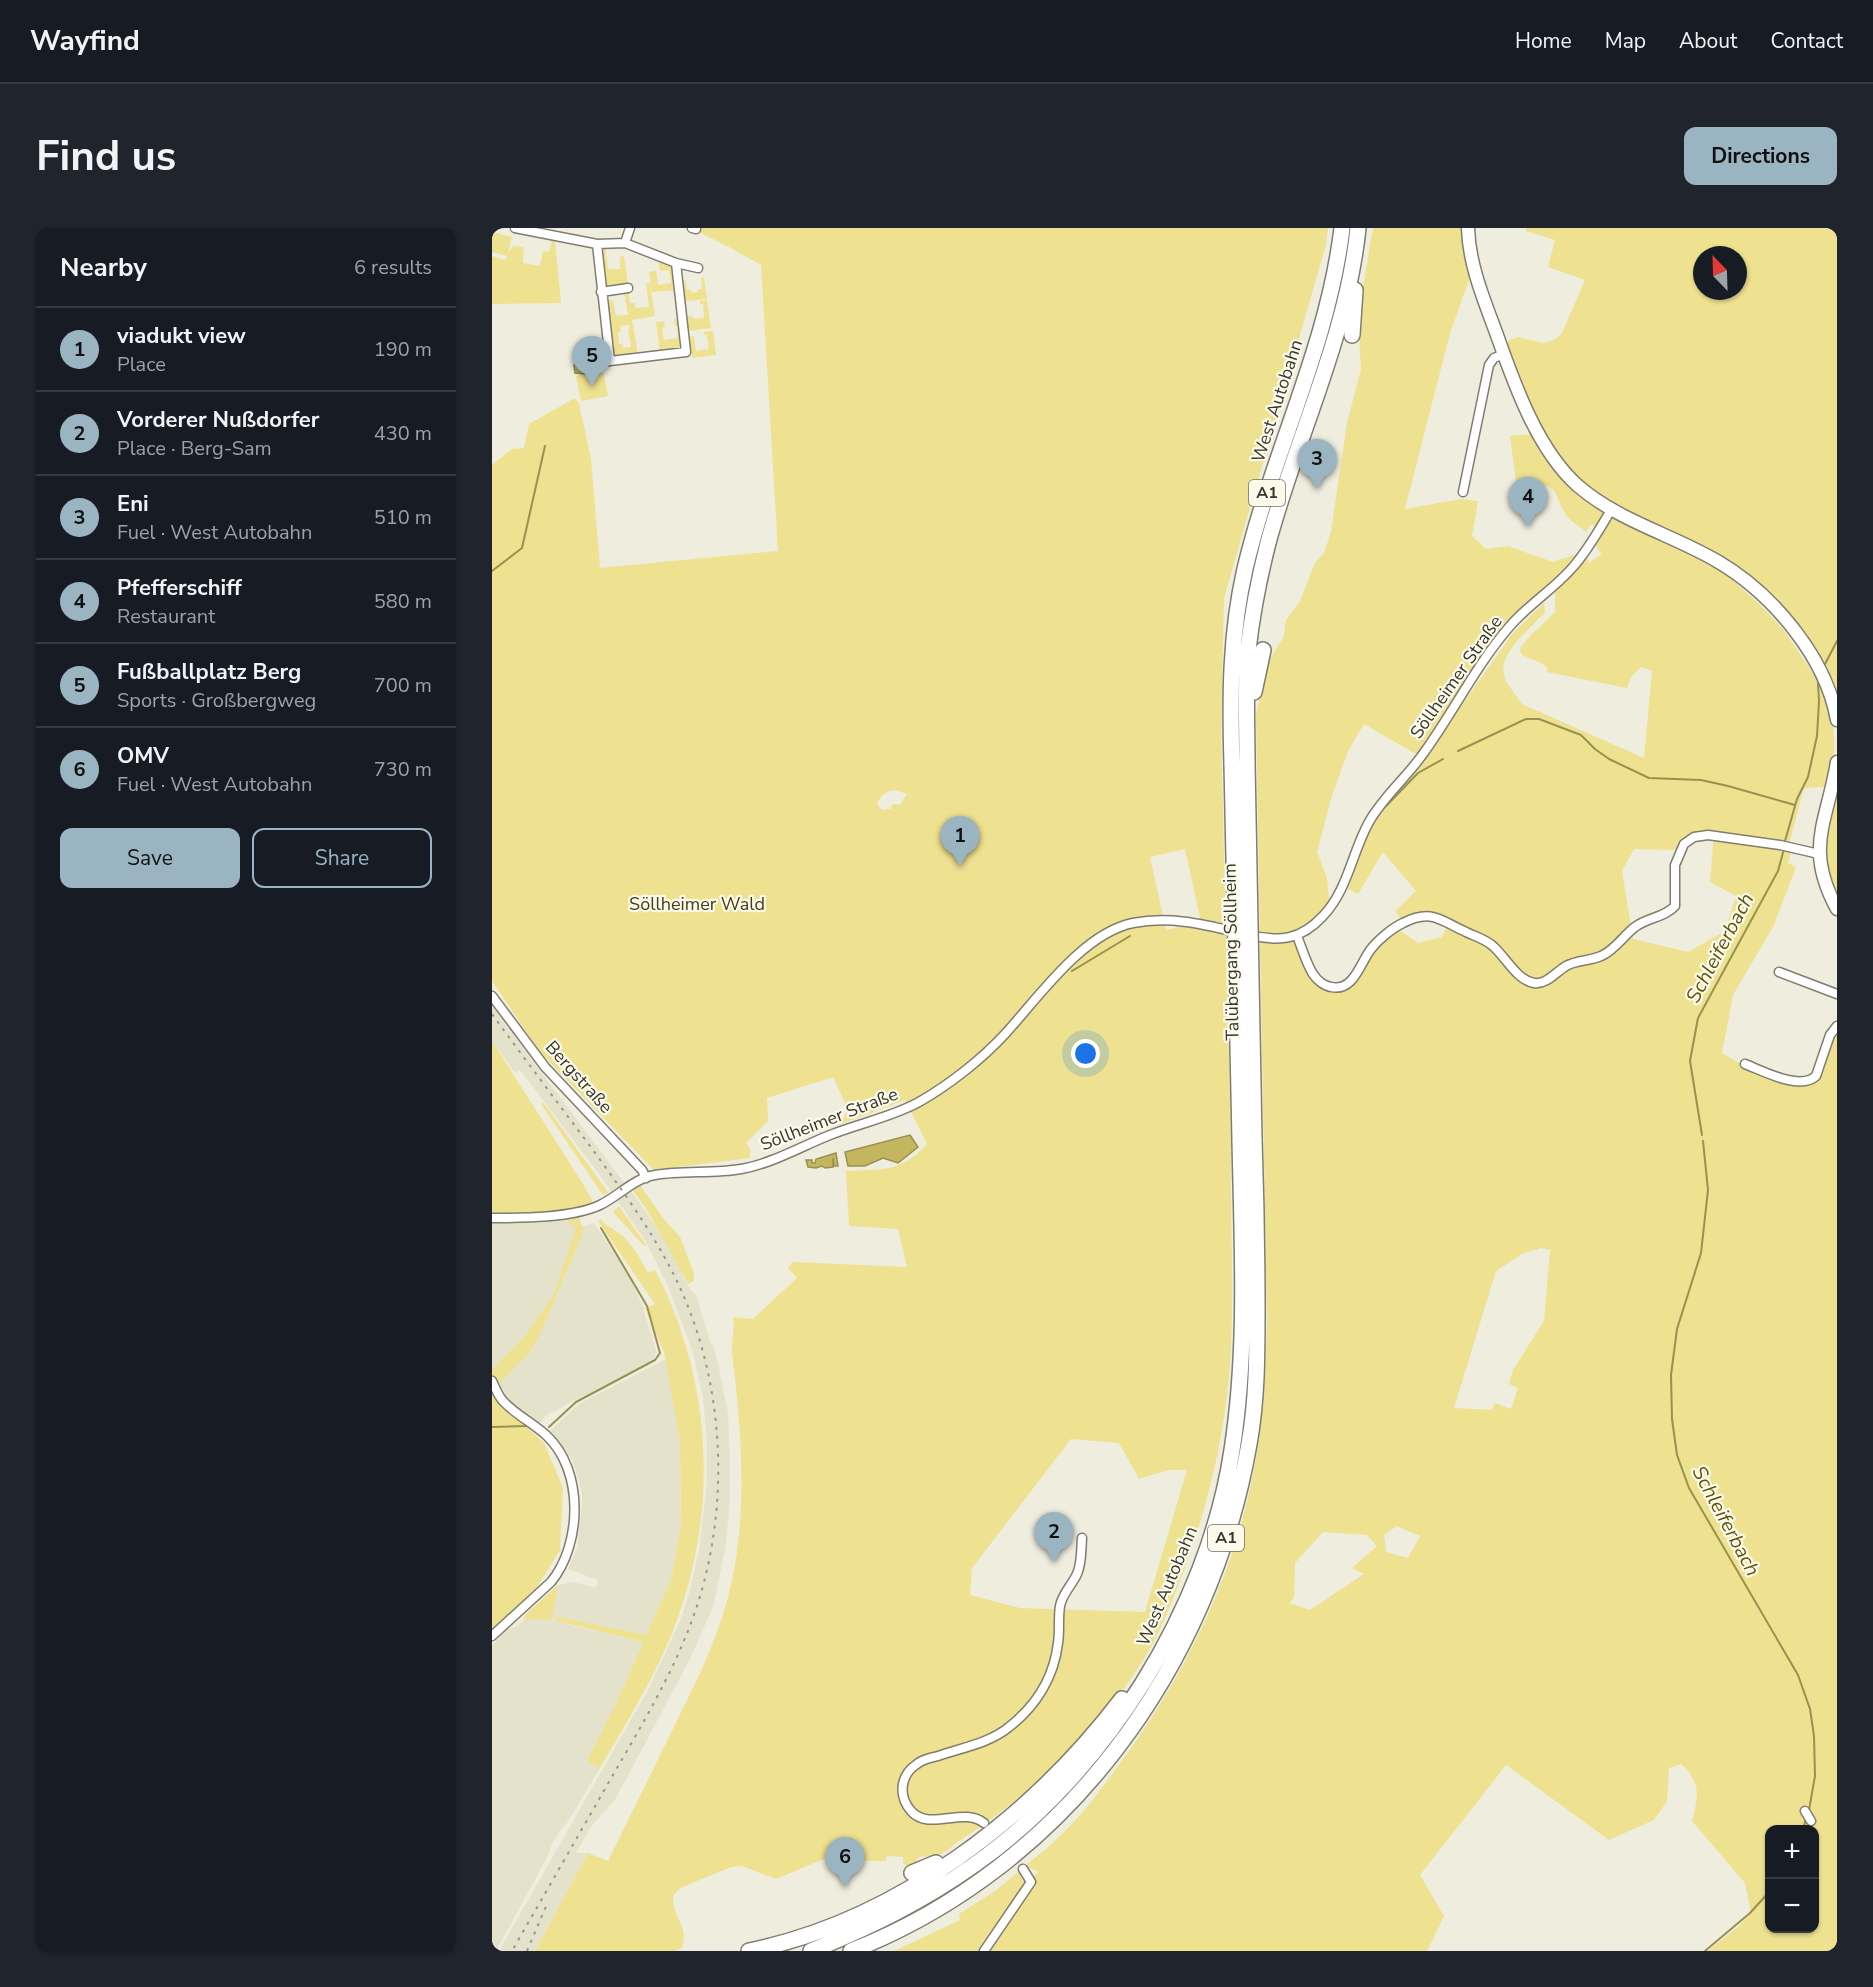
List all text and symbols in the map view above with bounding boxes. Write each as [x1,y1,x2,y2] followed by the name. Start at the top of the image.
[30,22,140,60] text: Wayfind
[1515,27,1572,55] text: Home
[1605,27,1646,55] text: Map
[1679,27,1737,55] text: About
[1770,27,1843,55] text: Contact
[1684,127,1837,185] button: Directions
[36,128,176,185] text: Find us
[1693,246,1747,300] north arrow
[60,250,147,285] text: Nearby
[354,254,432,281] text: 6 results
[117,321,246,351] text: viadukt view
[74,336,86,363] text: 1
[374,336,432,363] text: 190 m
[572,336,612,386] pin: 5
[1246,337,1308,465] street label: West Autobahn
[117,351,166,378] text: Place
[117,405,319,435] text: Vorderer Nußdorfer
[74,420,86,447] text: 2
[374,420,432,447] text: 430 m
[117,435,272,462] text: Place · Berg-Sam
[1298,440,1336,489] pin: 3
[1508,478,1548,527] pin: 4
[1249,480,1285,506] road number: A1
[117,489,149,519] text: Eni
[74,504,86,531] text: 3
[374,504,432,531] text: 510 m
[117,519,312,546] text: Fuel · West Autobahn
[117,573,242,603] text: Pfefferschiff
[74,588,86,615] text: 4
[374,588,432,615] text: 580 m
[117,603,215,630] text: Restaurant
[1404,610,1508,744] street label: Söllheimer Straße
[117,657,301,687] text: Fußballplatz Berg
[74,672,86,699] text: 5
[374,672,432,699] text: 700 m
[117,687,316,714] text: Sports · Großbergweg
[117,741,169,771] text: OMV
[74,756,86,783] text: 6
[374,756,432,783] text: 730 m
[117,771,312,798] text: Fuel · West Autobahn
[940,816,980,866] pin: 1
[60,828,240,888] button: Save
[252,828,432,888] button: Share
[1217,863,1245,1041] street label: Talübergang Söllheim
[1680,888,1760,1008] water label: Schleiferbach
[629,892,765,916] park label: Söllheimer Wald
[540,1036,618,1118] street label: Bergstraße
[1071,1039,1100,1068] your location
[757,1082,901,1156] street label: Söllheimer Straße
[1686,1461,1766,1581] water label: Schleiferbach
[1034,1512,1074,1562] pin: 2
[1131,1523,1203,1649] street label: West Autobahn
[1208,1525,1244,1551] road number: A1
[1765,1825,1819,1933] map controls
[1765,1825,1819,1879] button: +
[826,1838,864,1887] pin: 6
[1765,1879,1819,1933] button: −

